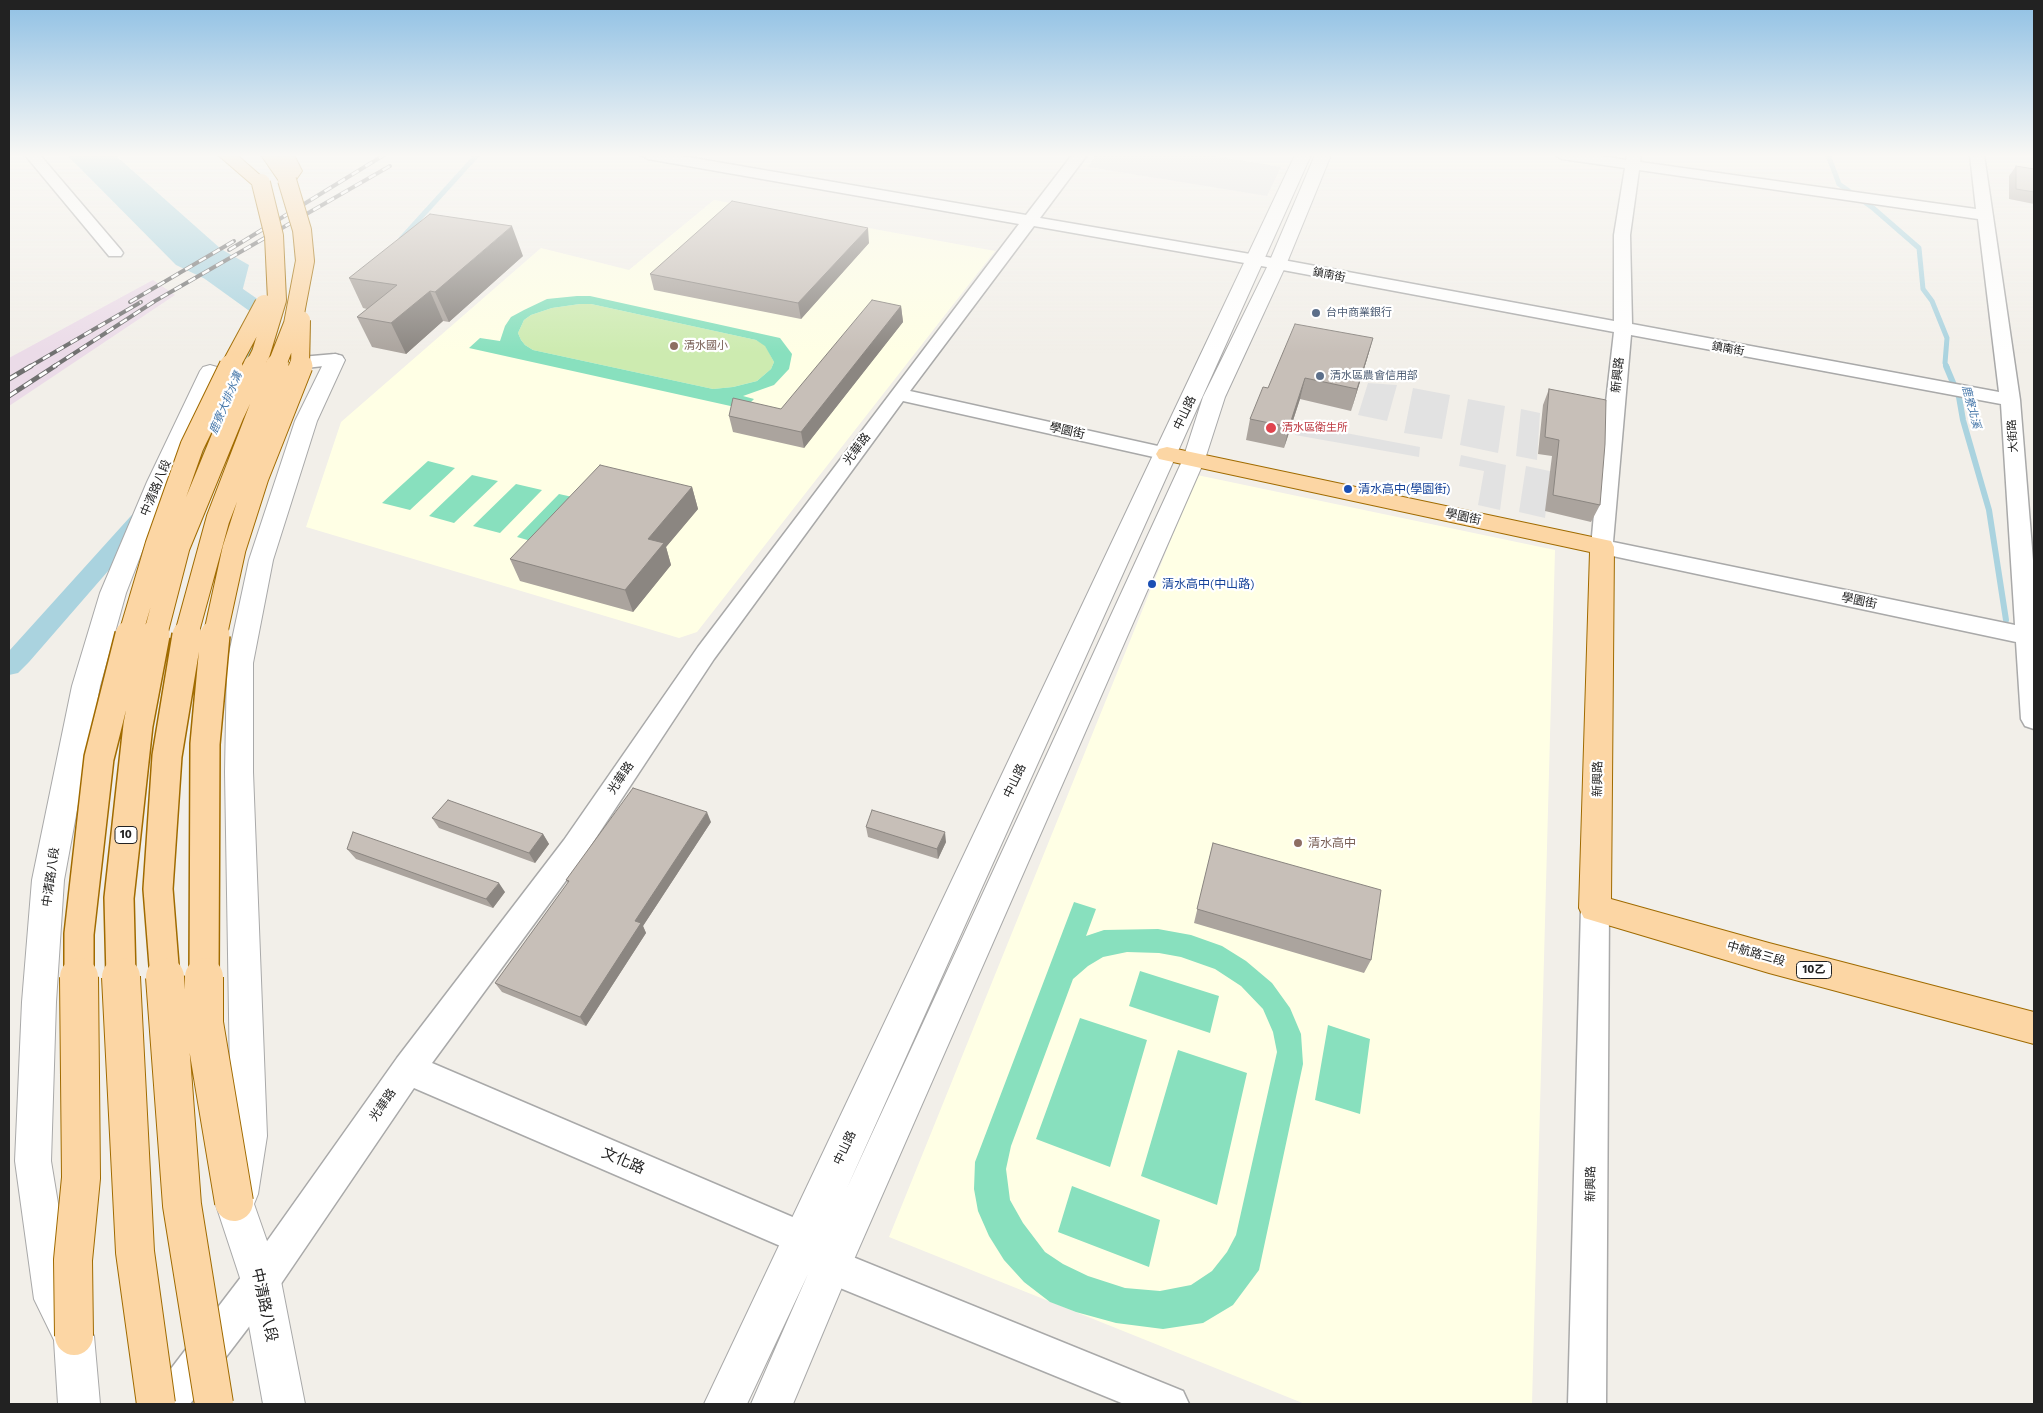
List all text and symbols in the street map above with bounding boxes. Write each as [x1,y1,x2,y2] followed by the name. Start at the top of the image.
[1312,265,1346,285] street label: 鎮南街
[1326,306,1392,320] place label: 台中商業銀行
[1310,307,1322,319] marker: 台中商業銀行
[684,339,728,353] place label: 清水國小
[668,340,680,352] marker: 清水國小
[1711,340,1745,358] street label: 鎮南街
[1609,356,1627,394] street label: 新興路
[1330,369,1418,383] place label: 清水區農會信用部
[207,370,245,436] water label: 鹿寮大排水溝
[1314,370,1326,382] marker: 清水區農會信用部
[1959,384,1983,430] water label: 鹿寮北溪
[1171,394,1199,432] street label: 中山路
[2005,419,2021,453] street label: 大街路
[1048,420,1086,442] street label: 學園街
[1264,421,1278,435] marker: 清水區衛生所
[1282,421,1348,435] place label: 清水區衛生所
[840,430,874,468] street label: 光華路
[138,458,174,518] street label: 中清路八段
[1358,482,1450,496] place label: 清水高中(學園街)
[1342,483,1354,495] marker: 清水高中(學園街)
[1444,506,1482,528] street label: 學園街
[1162,577,1254,591] place label: 清水高中(中山路)
[1146,578,1158,590] marker: 清水高中(中山路)
[1840,590,1878,612] street label: 學園街
[605,759,637,797] street label: 光華路
[1590,761,1606,797] street label: 新興路
[1001,762,1029,800] street label: 中山路
[115,826,137,844] road number: 10
[1308,836,1356,850] place label: 清水高中
[1292,837,1304,849] marker: 清水高中
[40,846,62,908] street label: 中清路八段
[1725,939,1787,969] street label: 中航路三段
[1796,962,1832,978] road number: 10乙
[367,1086,399,1124] street label: 光華路
[831,1129,859,1167] street label: 中山路
[599,1144,647,1178] street label: 文化路
[1583,1166,1599,1202] street label: 新興路
[247,1266,281,1344] street label: 中清路八段

